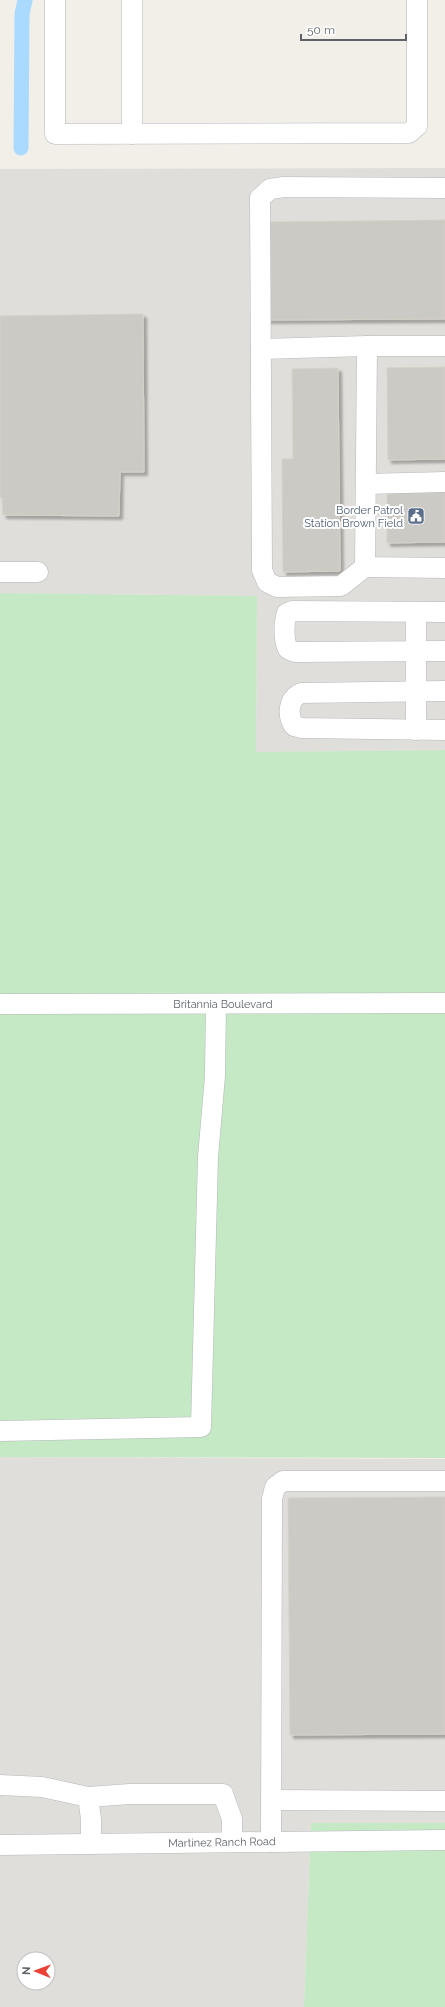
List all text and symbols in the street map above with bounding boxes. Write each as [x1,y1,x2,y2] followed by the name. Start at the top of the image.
[301,16,406,42] scale bar
[307,23,335,37] text: 50 m
[304,504,403,530] place label: Border Patrol Station Brown Field
[406,506,426,526] public building icon: Border Patrol Station Brown Field
[173,998,273,1011] street label: Britannia Boulevard
[168,1835,276,1850] street label: Martinez Ranch Road
[16,1951,56,1991] north arrow
[20,1967,33,1975] text: N

